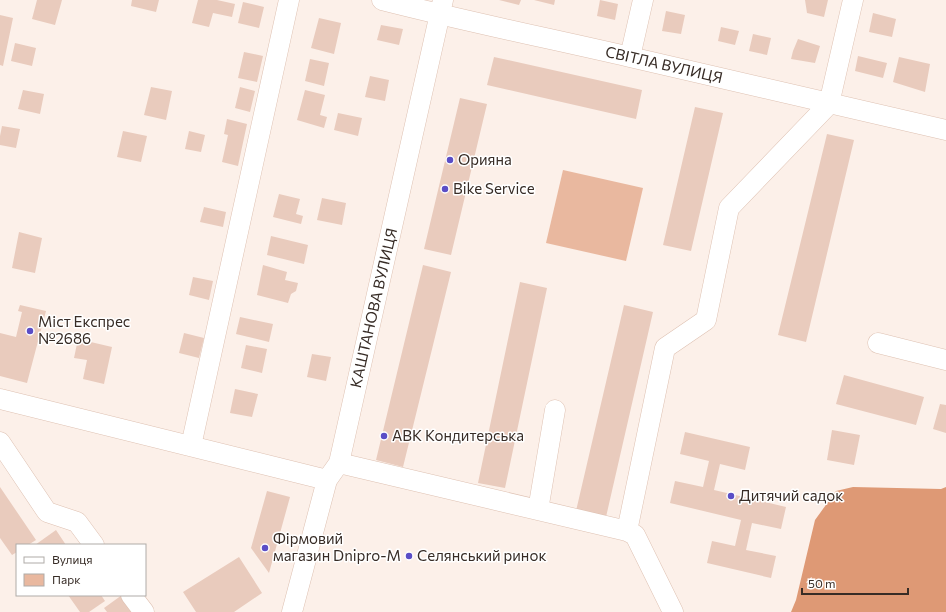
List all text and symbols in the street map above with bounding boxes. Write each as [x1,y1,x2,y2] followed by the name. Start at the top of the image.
[604,42,725,86] street label: СВІТЛА ВУЛИЦЯ
[458,150,512,168] place label: Орияна
[445,155,455,165] marker: Орияна
[453,179,535,197] place label: Bike Service
[440,184,450,194] marker: Bike Service
[346,226,400,389] street label: КАШТАНОВА ВУЛИЦЯ
[38,312,130,347] place label: Міст Експрес №2686
[25,326,35,336] marker: Міст Експрес №2686
[392,426,524,444] place label: АВК Кондитерська
[379,431,389,441] marker: АВК Кондитерська
[739,486,843,504] place label: Дитячий садок
[726,491,736,501] marker: Дитячий садок
[273,529,401,564] place label: Фірмовий магазин Dnipro-M
[260,543,270,553] marker: Фірмовий магазин Dnipro-M
[16,544,146,596] legend
[417,546,546,564] place label: Селянський ринок
[404,551,414,561] marker: Селянський ринок
[52,552,93,566] text: Вулиця
[802,570,908,596] scale bar
[52,572,81,586] text: Парк
[808,576,836,590] text: 50 m

